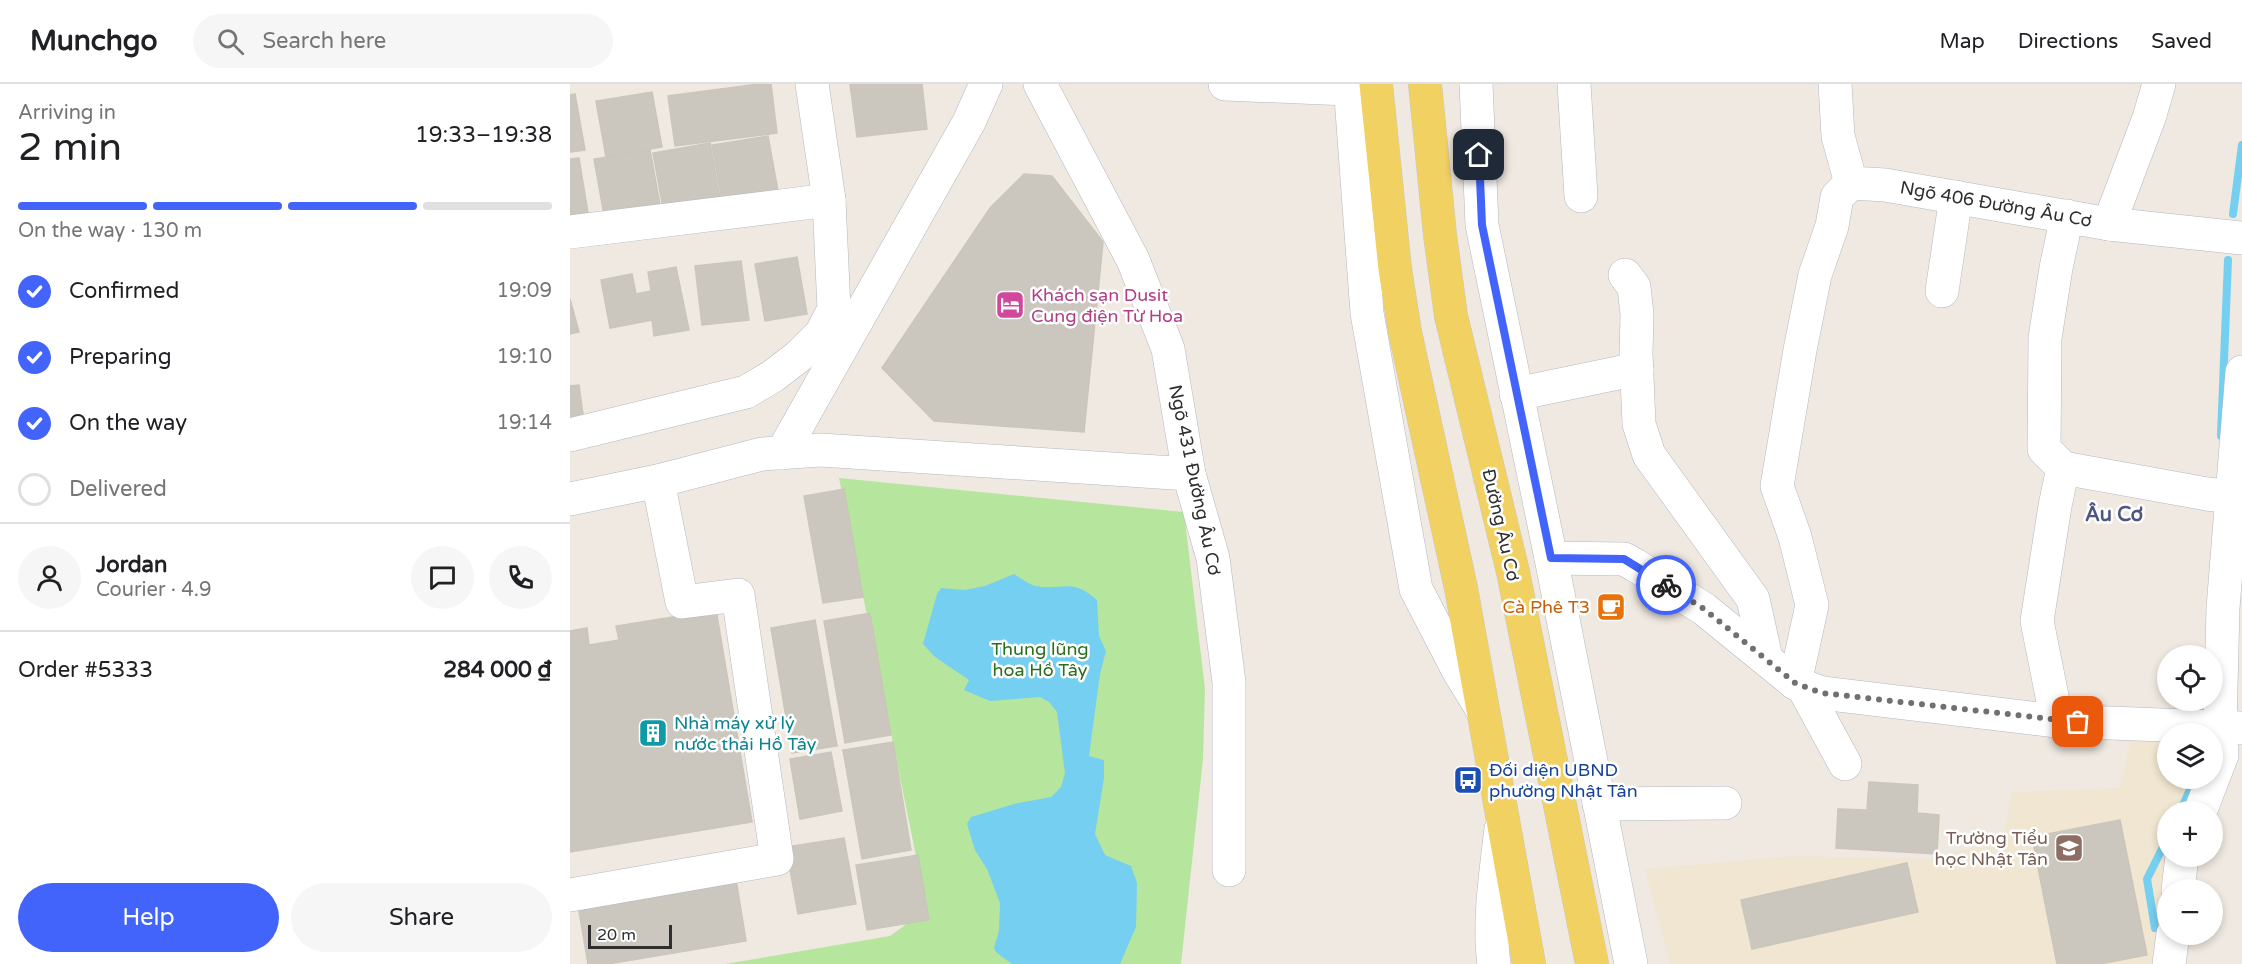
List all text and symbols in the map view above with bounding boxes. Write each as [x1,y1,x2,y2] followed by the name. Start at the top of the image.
[193,14,613,68] search box
[30,24,157,58] text: Munchgo
[214,25,247,58] icon: search
[262,28,386,54] text: Search here
[1939,29,1985,54] text: Map
[2018,29,2118,54] text: Directions
[2151,29,2212,54] text: Saved
[18,101,116,125] text: Arriving in
[415,122,552,148] text: 19:33–19:38
[18,124,122,171] text: 2 min
[1453,129,1504,180] pin
[1462,138,1495,171] icon: home
[1898,176,2094,232] street label: Ngõ 406 Đường Âu Cơ
[18,219,202,243] text: On the way · 130 m
[18,275,51,308] icon: check
[69,278,179,304] text: Confirmed
[497,279,552,303] text: 19:09
[1031,284,1183,327] place label: Khách sạn Dusit Cung điện Từ Hoa
[994,289,1026,321] hotel icon: Khách sạn Dusit Cung điện Từ Hoa
[18,341,51,374] icon: check
[69,344,172,370] text: Preparing
[497,345,552,369] text: 19:10
[1164,383,1226,577] street label: Ngõ 431 Đường Âu Cơ
[18,407,51,440] icon: check
[69,410,187,436] text: On the way
[497,411,552,435] text: 19:14
[1477,467,1525,583] street label: Đường Âu Cơ
[69,476,167,502] text: Delivered
[2085,502,2143,527] district label: Âu Cơ
[18,546,81,609] button: person
[411,546,474,609] button: chat
[489,546,552,609] button: phone
[96,552,167,578] text: Jordan
[1636,555,1696,615] courier
[1650,569,1683,602] icon: bike
[96,578,211,602] text: Courier · 4.9
[1595,591,1627,623] cafe icon: Cà Phê T3
[1503,596,1590,618] place label: Cà Phê T3
[991,638,1089,681] park label: Thung lũng hoa Hồ Tây
[2157,645,2223,945] map controls
[2157,645,2223,711] button: locate
[18,657,153,683] text: Order #5333
[443,657,552,683] text: 284 000 ₫
[2052,696,2103,747] pin
[2061,705,2094,738] icon: bag
[674,712,817,755] place label: Nhà máy xử lý nước thải Hồ Tây
[637,717,669,749] building icon: Nhà máy xử lý nước thải Hồ Tây
[2157,723,2223,789] button: layers
[1489,759,1638,802] place label: Đối diện UBND phường Nhật Tân
[1452,764,1484,796] bus stop icon: Đối diện UBND phường Nhật Tân
[2157,801,2223,867] button: +
[1935,827,2048,870] place label: Trường Tiểu học Nhật Tân
[2053,832,2085,864] school or university icon: Trường Tiểu học Nhật Tân
[2157,879,2223,945] button: −
[18,883,279,952] button: Help
[291,883,552,952] button: Share
[588,922,672,950] scale bar
[597,925,636,945] text: 20 m

